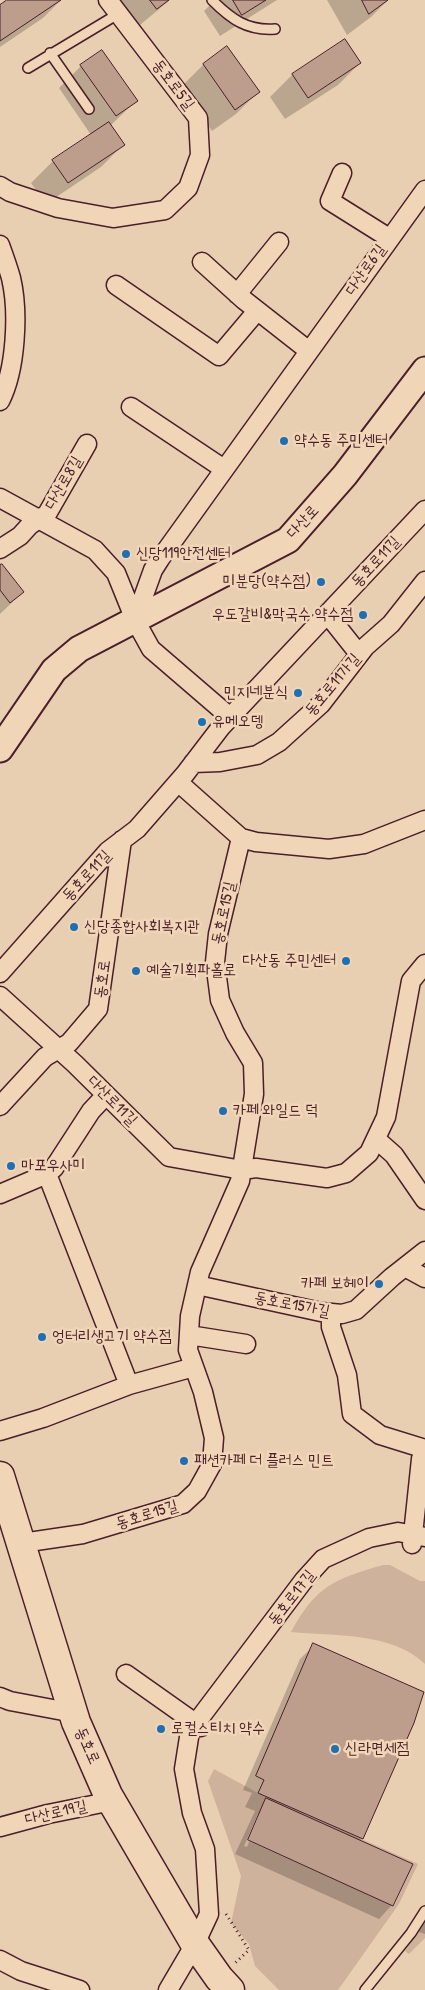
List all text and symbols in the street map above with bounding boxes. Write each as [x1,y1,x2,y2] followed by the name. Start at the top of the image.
[148,56,198,114] street label: 동호로5길
[342,241,390,299] street label: 다산로6길
[294,431,388,451] place label: 약수동 주민센터
[278,435,290,447] marker: 약수동 주민센터
[41,453,87,513] street label: 다산로8길
[283,501,323,543] street label: 다산로
[347,532,405,592] street label: 동호로11길
[136,544,231,564] place label: 신당119안전센터
[120,548,132,560] marker: 신당119안전센터
[223,572,311,592] place label: 미분당(약수점)
[315,576,327,588] marker: 미분당(약수점)
[212,605,353,625] place label: 우도갈비&막국수 약수점
[357,609,369,621] marker: 우도갈비&막국수 약수점
[301,650,365,720] street label: 동호로11가길
[224,683,288,703] place label: 민지네분식
[292,687,304,699] marker: 민지네분식
[212,712,264,732] place label: 유메오뎅
[196,716,208,728] marker: 유메오뎅
[58,846,116,906] street label: 동호로11길
[208,880,240,946] street label: 동호로15길
[84,917,200,937] place label: 신당종합사회복지관
[68,921,80,933] marker: 신당종합사회복지관
[242,951,336,971] place label: 다산동 주민센터
[340,955,352,967] marker: 다산동 주민센터
[91,959,115,999] street label: 동호로
[146,961,236,981] place label: 예술기획파홀로
[130,965,142,977] marker: 예술기획파홀로
[83,1072,141,1130] street label: 다산로11길
[233,1101,318,1121] place label: 카페 와일드 덕
[217,1105,229,1117] marker: 카페 와일드 덕
[21,1156,85,1176] place label: 마포우사미
[5,1160,17,1172] marker: 마포우사미
[301,1274,369,1294] place label: 카페 보헤이
[373,1278,385,1290] marker: 카페 보헤이
[252,1288,332,1322] street label: 동호로15가길
[52,1327,172,1347] place label: 엉터리생고기 약수점
[36,1331,48,1343] marker: 엉터리생고기 약수점
[194,1451,334,1471] place label: 패션카페 더 플러스 민트
[178,1455,190,1467] marker: 패션카페 더 플러스 민트
[114,1496,180,1534] street label: 동호로15길
[264,1566,320,1630] street label: 동호로17길
[171,1719,265,1739] place label: 로컬스티치 약수
[155,1723,167,1735] marker: 로컬스티치 약수
[70,1724,104,1768] street label: 동호로
[345,1739,409,1759] place label: 신라면세점
[329,1743,341,1755] marker: 신라면세점
[23,1797,89,1829] street label: 다산로19길

